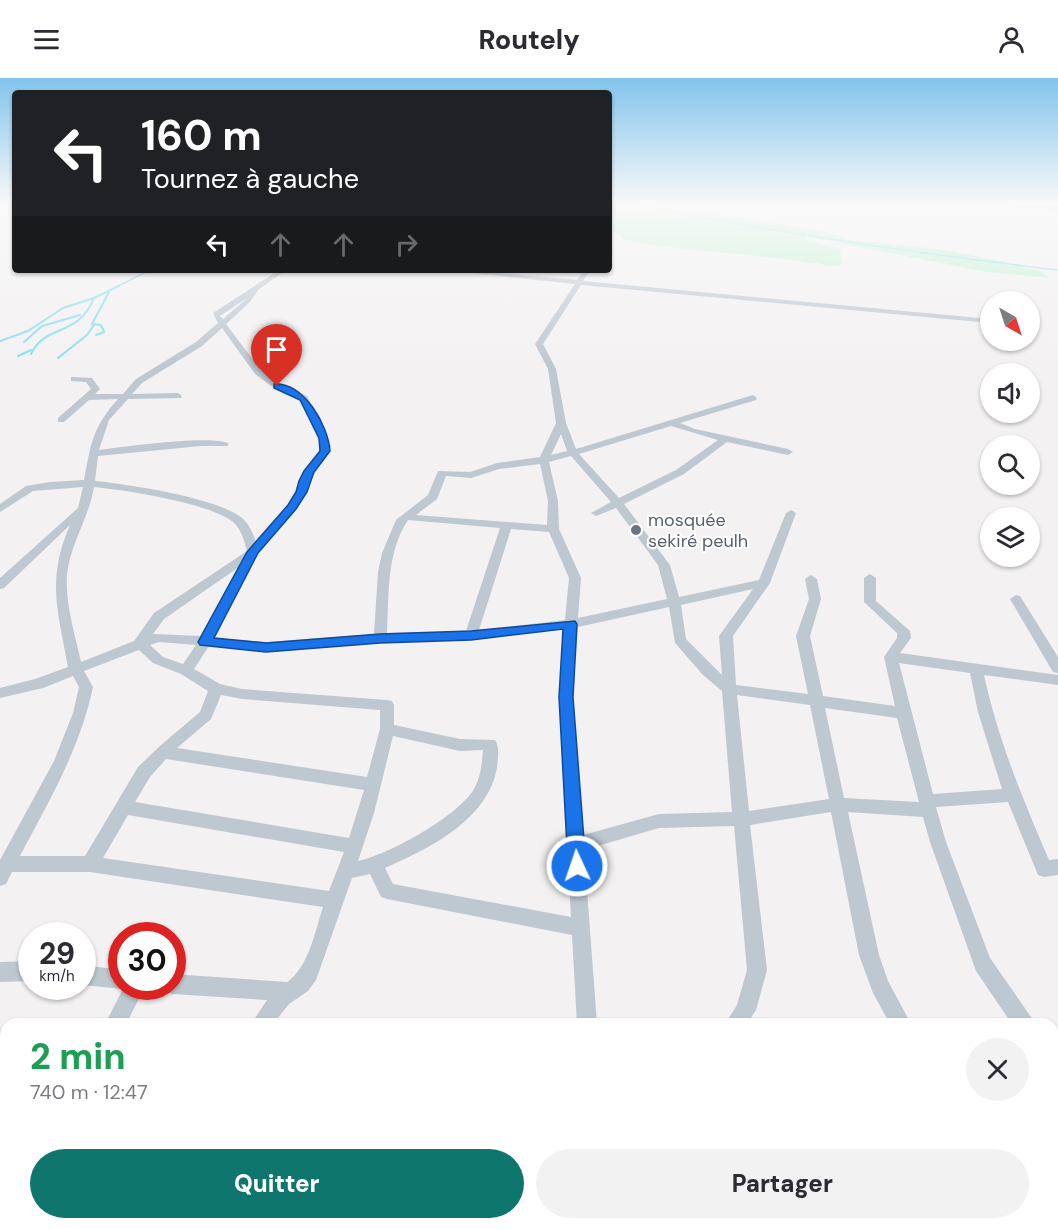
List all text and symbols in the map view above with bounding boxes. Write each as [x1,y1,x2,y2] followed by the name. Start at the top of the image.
[478,22,580,57] text: Routely
[30,23,63,56] icon: menu
[995,23,1028,56] icon: person
[141,108,262,163] text: 160 m
[42,114,120,192] icon: left
[141,161,359,196] text: Tournez à gauche
[201,228,234,261] icon: left
[264,228,297,261] icon: ahead
[327,228,360,261] icon: ahead
[390,228,423,261] icon: right
[980,291,1040,351] north arrow
[980,291,1040,567] map controls
[251,324,302,386] pin
[260,333,293,366] icon: arrive
[980,363,1040,423] button: sound
[980,435,1040,495] button: search
[980,507,1040,567] button: layers
[648,508,748,553] place label: mosquée sekiré peulh
[629,523,643,537] marker: mosquée sekiré peulh
[545,834,609,898] position arrow
[108,922,186,1000] speed limit sign: 30
[39,934,75,973] text: 29
[39,966,75,986] text: km/h
[30,1033,126,1080] text: 2 min
[966,1038,1029,1101] button: close
[30,1079,148,1105] text: 740 m · 12:47
[30,1149,524,1218] button: Quitter
[536,1149,1029,1218] button: Partager

